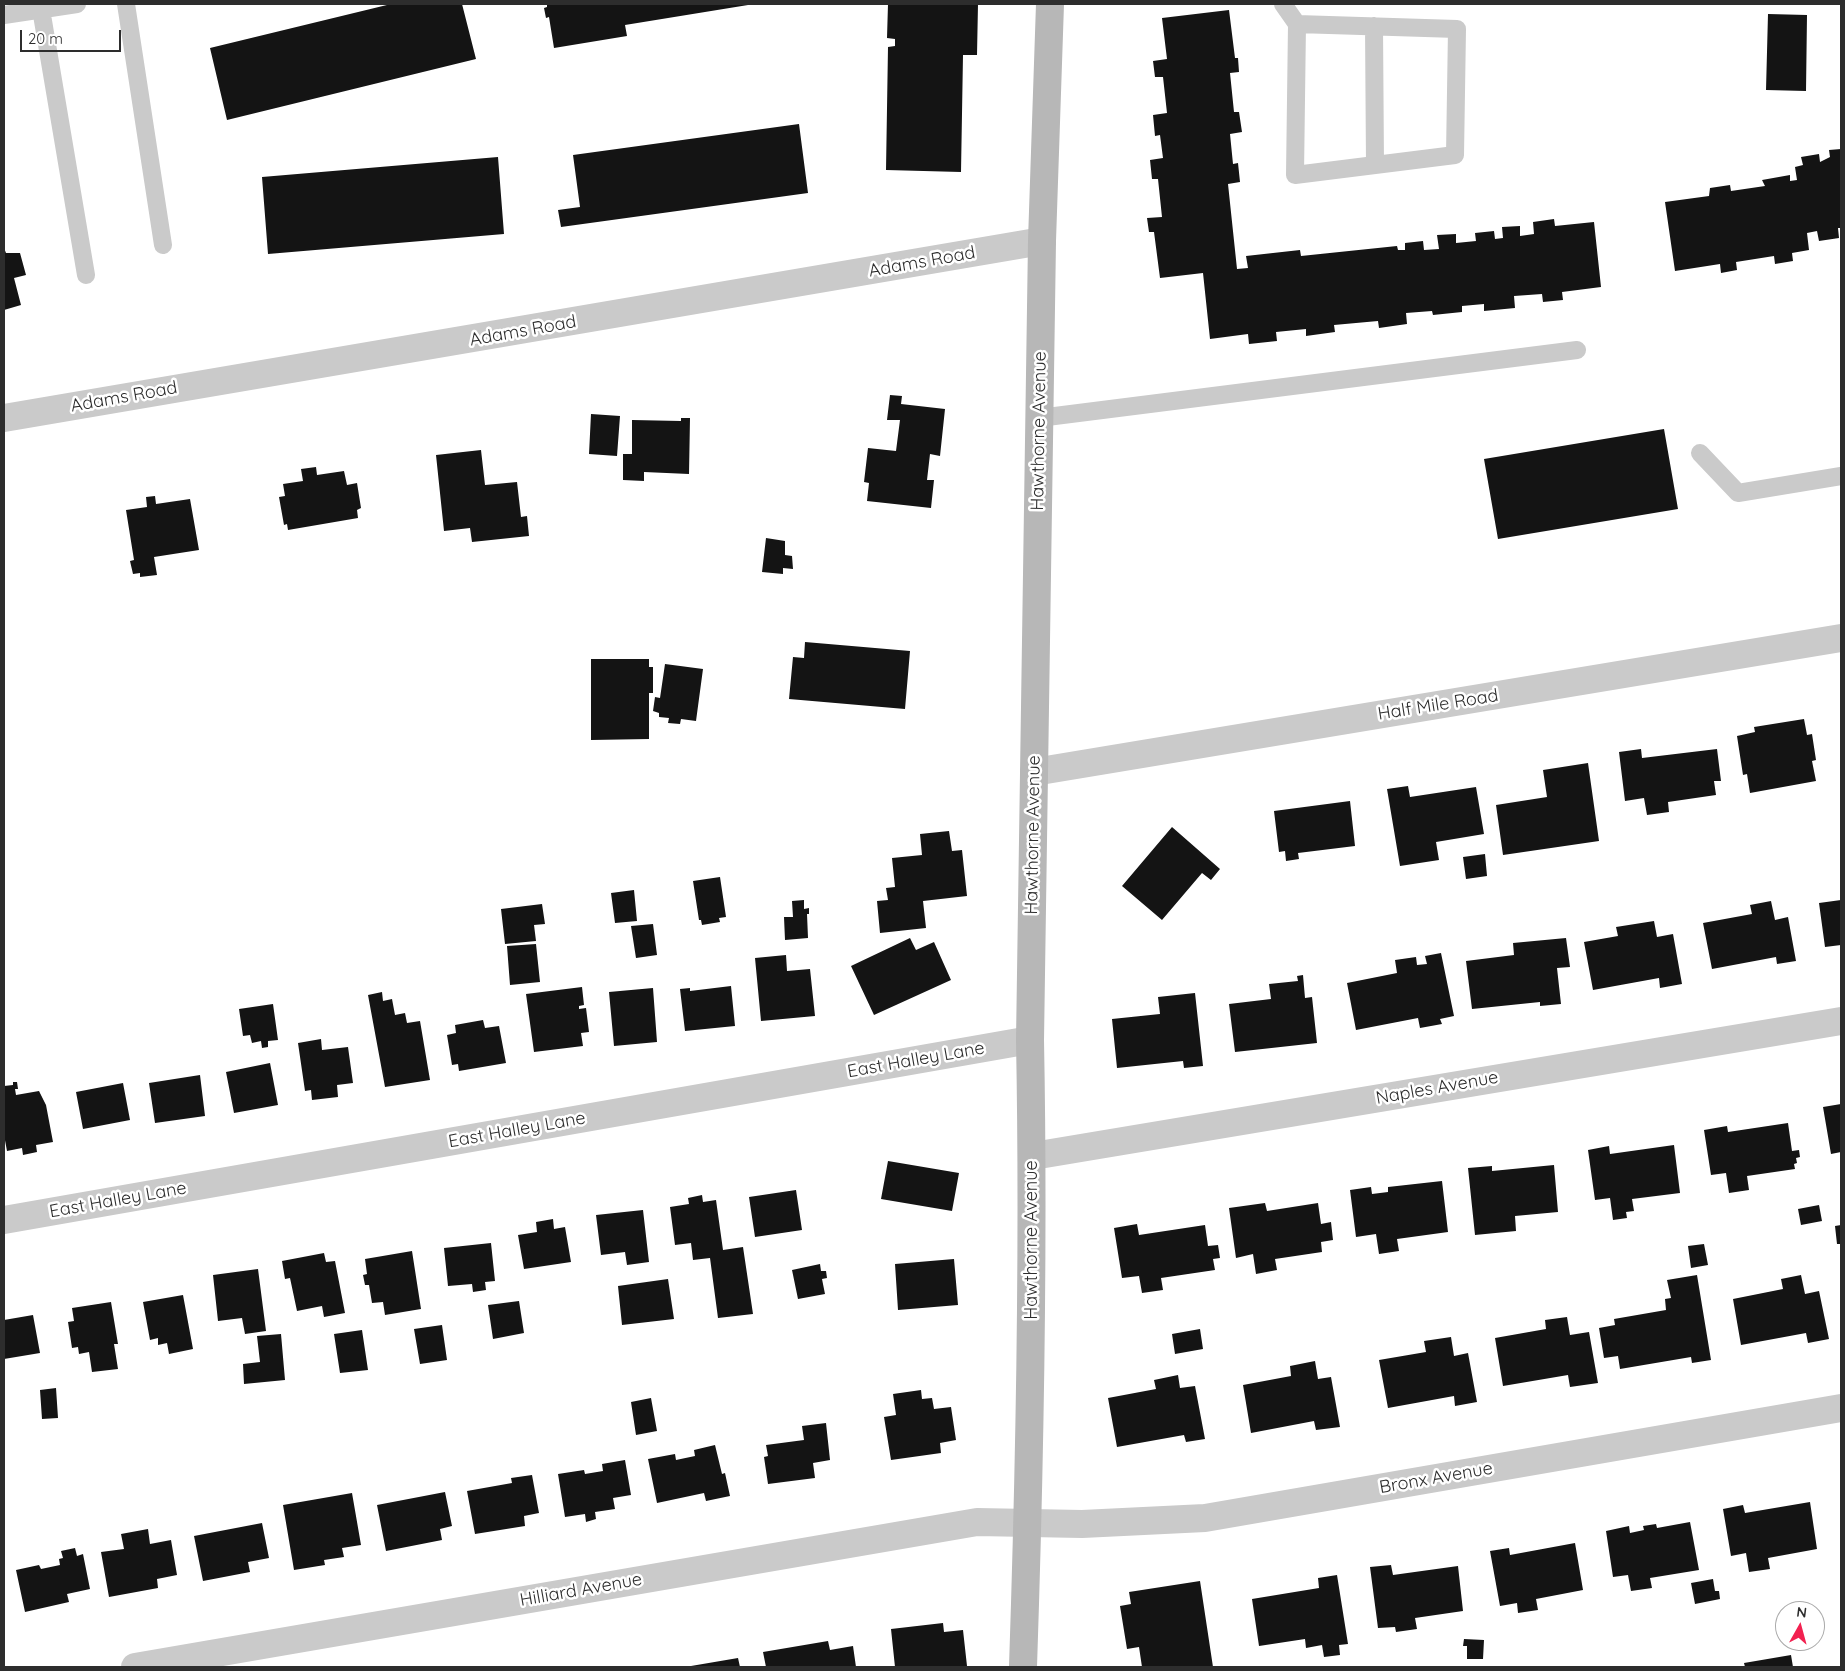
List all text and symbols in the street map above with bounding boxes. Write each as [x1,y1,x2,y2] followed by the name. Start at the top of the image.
[22,20,124,52] scale bar
[28,29,63,48] text: 20 m
[867,242,977,282] street label: Adams Road
[468,311,578,351] street label: Adams Road
[1027,351,1051,511] street label: Hawthorne Avenue
[69,377,179,417] street label: Adams Road
[1376,685,1500,725] street label: Half Mile Road
[1021,755,1045,915] street label: Hawthorne Avenue
[846,1037,986,1083] street label: East Halley Lane
[1374,1067,1500,1109] street label: Naples Avenue
[447,1107,587,1153] street label: East Halley Lane
[1021,1160,1043,1320] street label: Hawthorne Avenue
[48,1177,188,1223] street label: East Halley Lane
[1378,1457,1494,1499] street label: Bronx Avenue
[518,1569,644,1611] street label: Hilliard Avenue
[1775,1601,1825,1651] north arrow
[1795,1603,1808,1622] text: N

